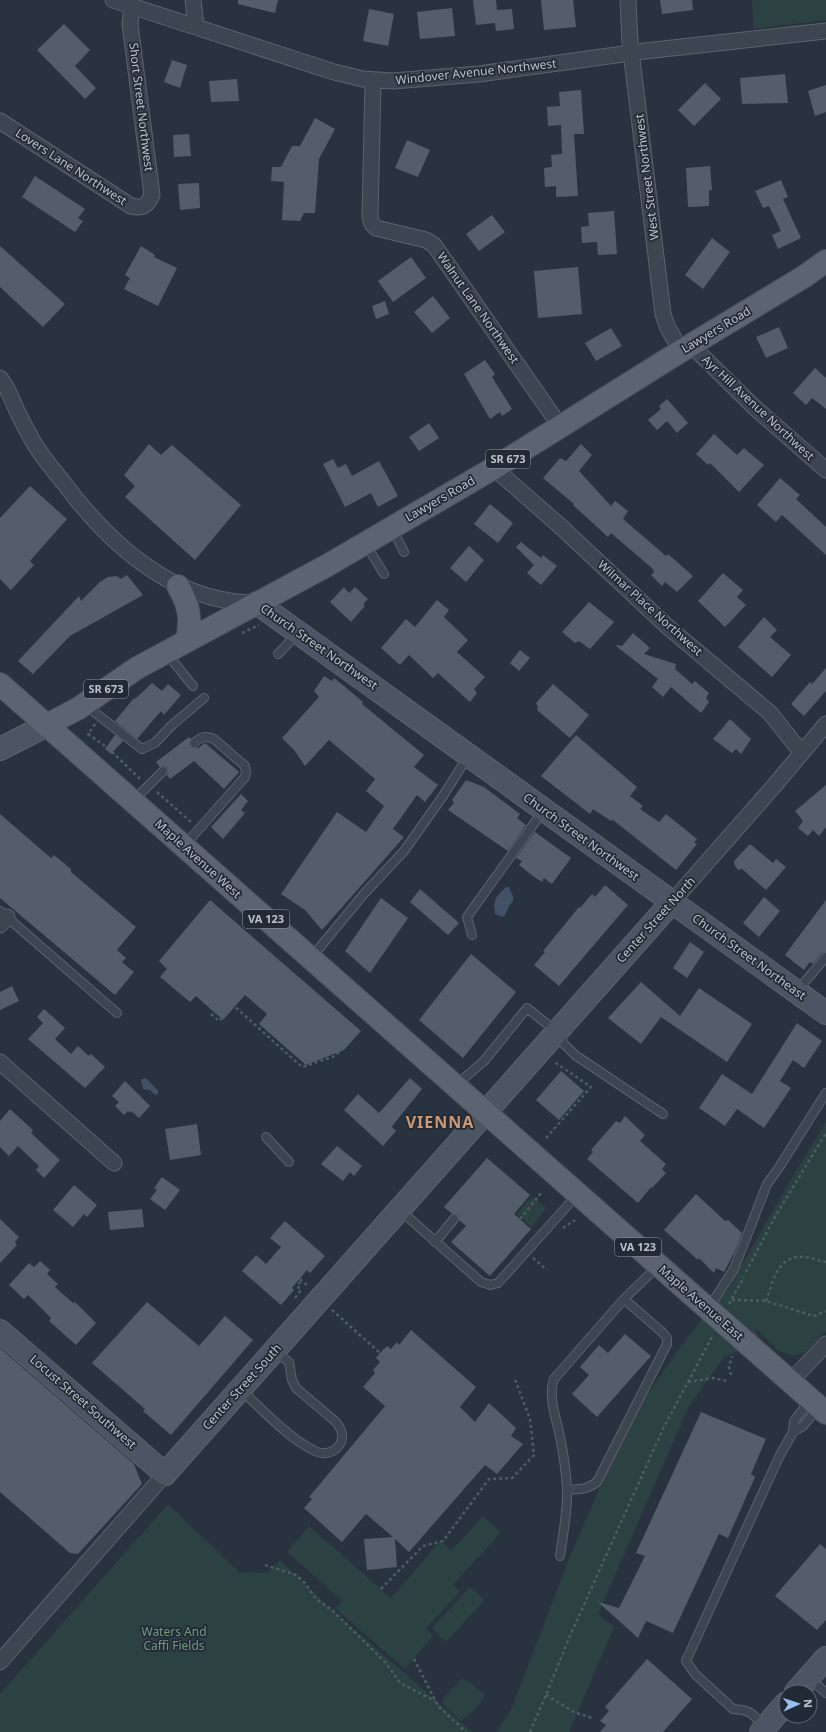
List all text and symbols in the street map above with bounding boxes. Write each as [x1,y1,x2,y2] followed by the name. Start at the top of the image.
[125,42,158,173] street label: Short Street Northwest
[395,55,558,88] street label: Windover Avenue Northwest
[630,112,663,241] street label: West Street Northwest
[12,124,131,209] street label: Lovers Lane Northwest
[433,248,524,367] street label: Walnut Lane Northwest
[678,302,754,357] street label: Lawyers Road
[699,351,819,465] street label: Ayr Hill Avenue Northwest
[486,450,530,468] road number: SR 673
[402,472,478,525] street label: Lawyers Road
[594,556,707,660] street label: Wilmar Place Northwest
[257,600,382,694] street label: Church Street Northwest
[84,680,128,698] road number: SR 673
[520,789,643,885] street label: Church Street Northwest
[151,815,246,903] street label: Maple Avenue West
[612,873,699,966] street label: Center Street North
[243,910,289,928] road number: VA 123
[689,910,810,1004] street label: Church Street Northeast
[406,1111,474,1133] district label: VIENNA
[615,1238,661,1256] road number: VA 123
[655,1261,748,1344] street label: Maple Avenue East
[198,1340,285,1433] street label: Center Street South
[26,1351,141,1453] street label: Locust Street Southwest
[141,1623,207,1654] park label: Waters And Caffi Fields
[778,1684,818,1724] north arrow
[801,1699,816,1708] text: N

